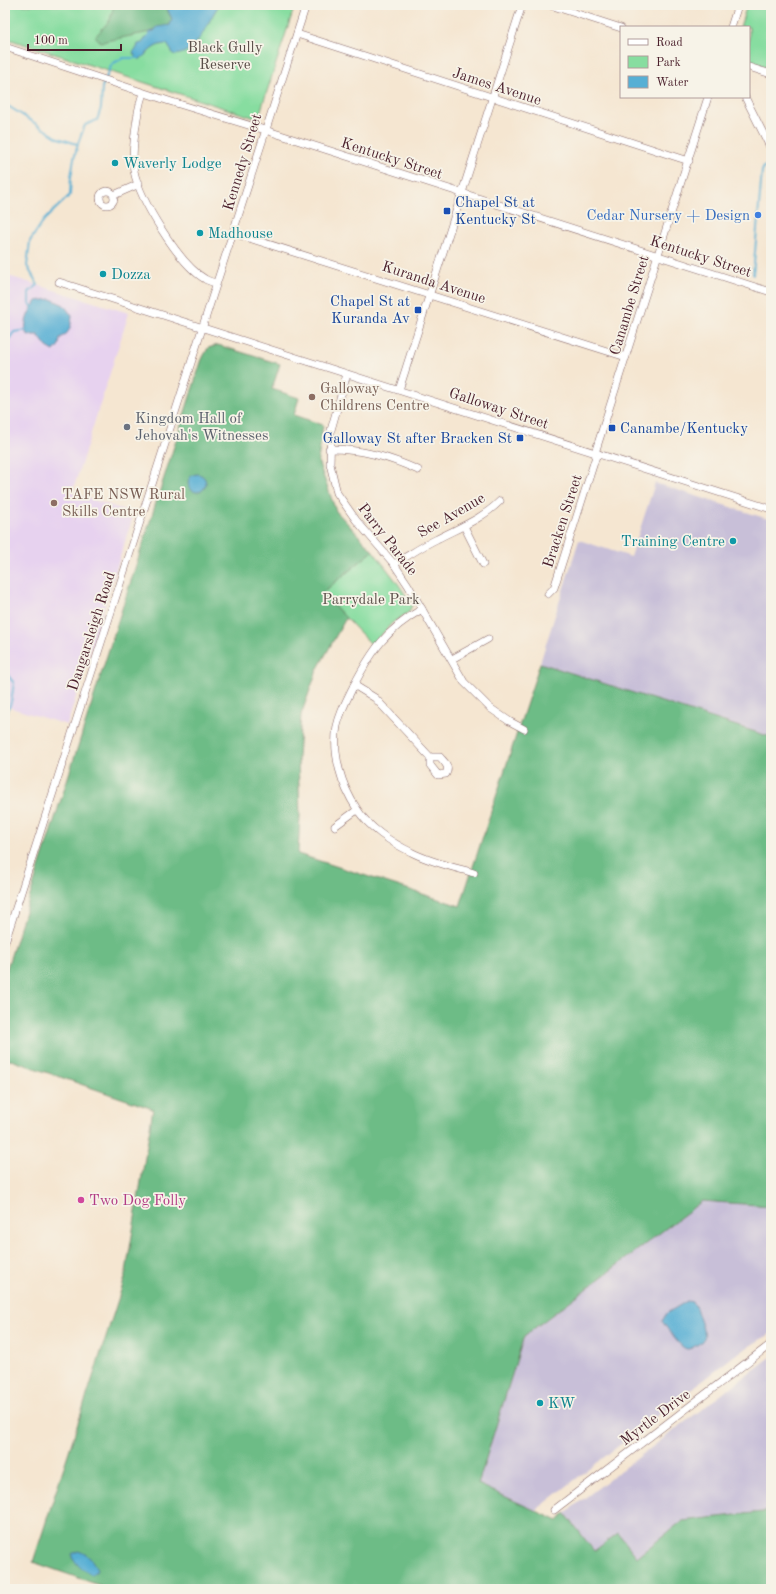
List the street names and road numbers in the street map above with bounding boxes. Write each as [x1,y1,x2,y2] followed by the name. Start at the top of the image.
[450,66,543,109] street label: James Avenue
[221,112,265,213] street label: Kennedy Street
[339,136,444,183] street label: Kentucky Street
[648,234,753,281] street label: Kentucky Street
[608,254,653,357] street label: Canambe Street
[380,260,487,307] street label: Kuranda Avenue
[447,386,550,433] street label: Galloway Street
[541,473,586,570] street label: Bracken Street
[416,491,488,542] street label: See Avenue
[354,501,419,579] street label: Parry Parade
[66,570,119,693] street label: Dangarsleigh Road
[618,1387,694,1449] street label: Myrtle Drive

